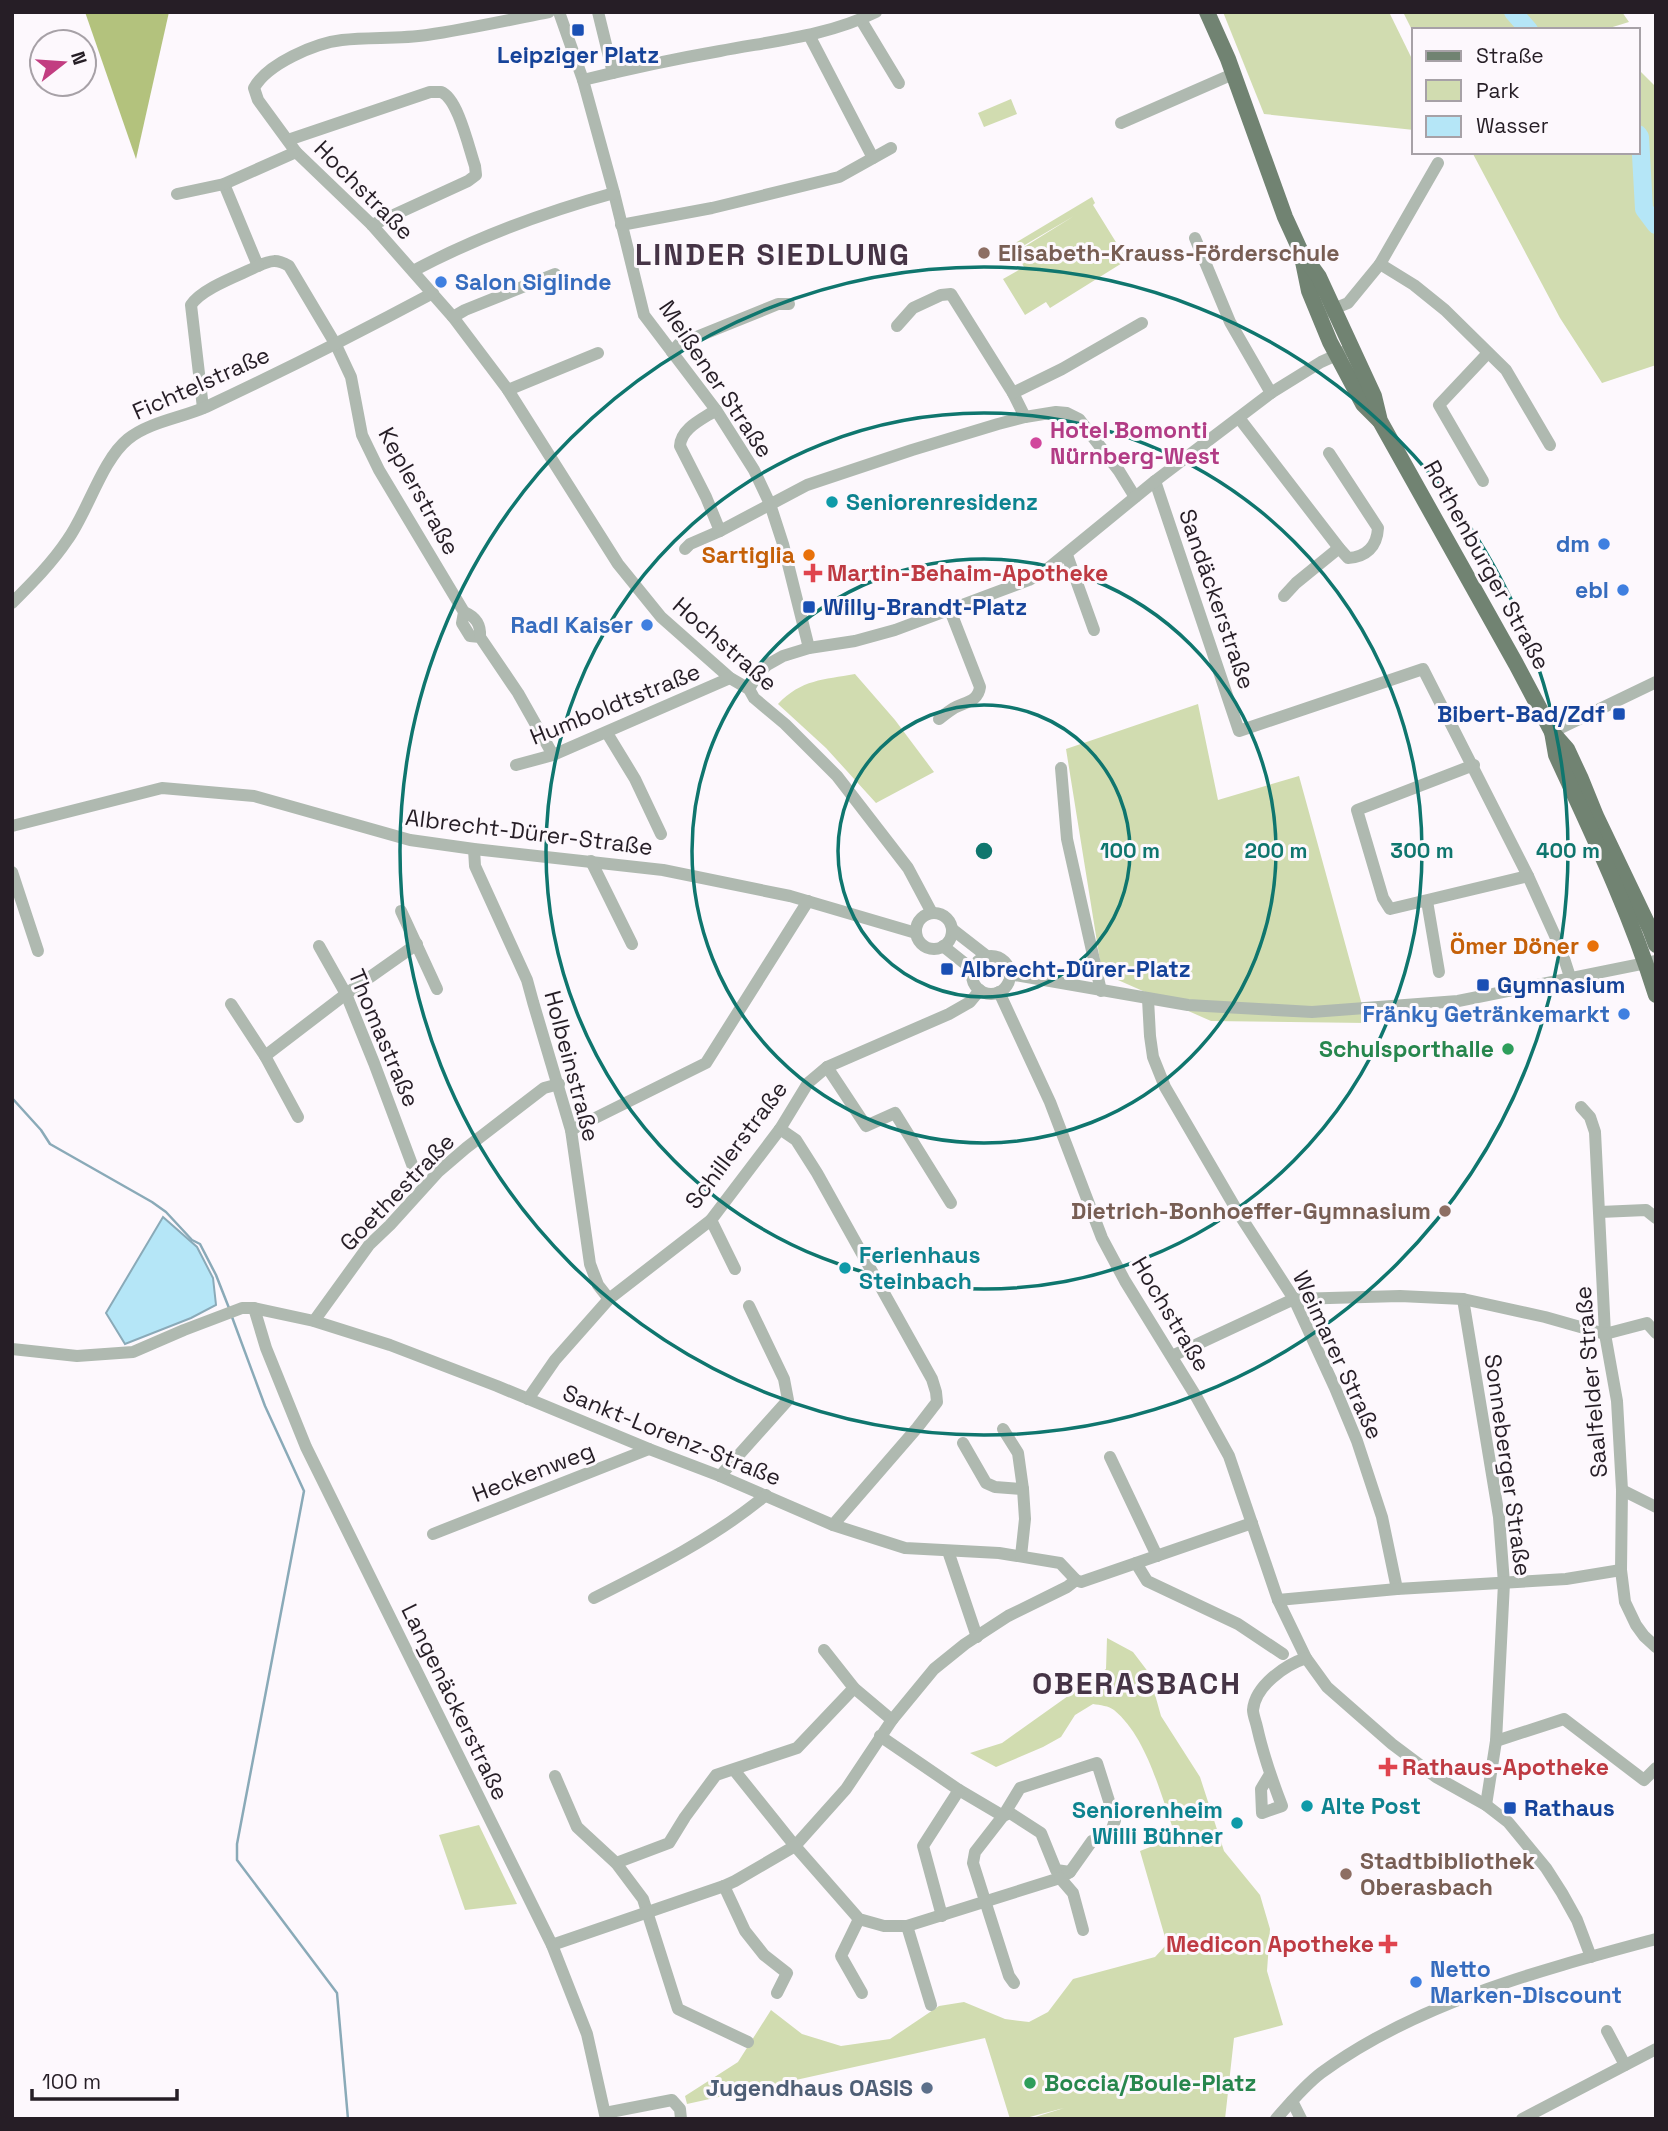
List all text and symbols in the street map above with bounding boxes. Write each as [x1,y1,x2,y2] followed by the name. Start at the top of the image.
[570,22,586,38] marker: Leipziger Platz
[28,28,98,98] north arrow
[1412,28,1640,154] legend
[497,40,659,70] place label: Leipziger Platz
[1476,42,1544,69] text: Straße
[65,48,93,68] text: N
[1476,77,1520,104] text: Park
[1476,112,1549,139] text: Wasser
[308,134,420,246] street label: Hochstraße
[635,235,911,274] district label: LINDER SIEDLUNG
[998,238,1340,268] place label: Elisabeth-Krauss-Förderschule
[976,245,992,261] marker: Elisabeth-Krauss-Förderschule
[455,267,612,297] place label: Salon Siglinde
[433,274,449,290] marker: Salon Siglinde
[652,294,780,464] street label: Meißener Straße
[128,339,274,427] street label: Fichtelstraße
[1050,415,1220,471] place label: Hotel Bomonti Nürnberg-West
[372,422,466,560] street label: Keplerstraße
[1028,435,1044,451] marker: Hotel Bomonti Nürnberg-West
[1417,455,1557,675] street label: Rothenburger Straße
[846,487,1038,517] place label: Seniorenresidenz
[824,494,840,510] marker: Seniorenresidenz
[1172,505,1262,693] street label: Sandäckerstraße
[1556,529,1590,559] place label: dm
[1596,536,1612,552] marker: dm
[702,540,795,570] place label: Sartiglia
[801,547,817,563] marker: Sartiglia
[827,558,1108,588] place label: Martin-Behaim-Apotheke
[805,565,821,581] marker: Martin-Behaim-Apotheke
[1575,575,1609,605] place label: ebl
[1615,582,1631,598] marker: ebl
[666,590,784,698] street label: Hochstraße
[823,592,1027,622] place label: Willy-Brandt-Platz
[801,599,817,615] marker: Willy-Brandt-Platz
[511,610,633,640] place label: Radl Kaiser
[639,617,655,633] marker: Radl Kaiser
[525,656,705,752] street label: Humboldtstraße
[1437,699,1605,729] place label: Bibert-Bad/Zdf
[1611,706,1627,722] marker: Bibert-Bad/Zdf
[404,802,654,862] street label: Albrecht-Dürer-Straße
[1100,837,1160,864] text: 100 m
[1245,837,1307,864] text: 200 m
[1390,837,1454,864] text: 300 m
[1536,837,1600,864] text: 400 m
[972,839,996,863] centre of rings
[1450,931,1579,961] place label: Ömer Döner
[1585,938,1601,954] marker: Ömer Döner
[961,954,1191,984] place label: Albrecht-Dürer-Platz
[939,961,955,977] marker: Albrecht-Dürer-Platz
[342,965,426,1111] street label: Thomastraße
[1497,970,1625,1000] place label: Gymnasium
[1475,977,1491,993] marker: Gymnasium
[537,987,607,1145] street label: Holbeinstraße
[1362,999,1610,1029] place label: Fränky Getränkemarkt
[1616,1006,1632,1022] marker: Fränky Getränkemarkt
[1319,1034,1494,1064] place label: Schulsporthalle
[1500,1041,1516,1057] marker: Schulsporthalle
[678,1075,794,1215] street label: Schillerstraße
[333,1127,461,1257] street label: Goethestraße
[1071,1196,1431,1226] place label: Dietrich-Bonhoeffer-Gymnasium
[1437,1203,1453,1219] marker: Dietrich-Bonhoeffer-Gymnasium
[859,1240,981,1296] place label: Ferienhaus Steinbach
[1125,1251,1217,1377] street label: Hochstraße
[837,1260,853,1276] marker: Ferienhaus Steinbach
[1286,1266,1390,1444] street label: Weimarer Straße
[1568,1285,1614,1479] street label: Saalfelder Straße
[1478,1352,1538,1578] street label: Sonneberger Straße
[558,1377,786,1493] street label: Sankt-Lorenz-Straße
[468,1435,598,1509] street label: Heckenweg
[394,1599,516,1805] street label: Langenäckerstraße
[1032,1664,1242,1703] district label: OBERASBACH
[1402,1752,1609,1782] place label: Rathaus-Apotheke
[1380,1759,1396,1775] marker: Rathaus-Apotheke
[1321,1791,1421,1821] place label: Alte Post
[1524,1793,1615,1823] place label: Rathaus
[1072,1795,1223,1851] place label: Seniorenheim Willi Bühner
[1299,1798,1315,1814] marker: Alte Post
[1502,1800,1518,1816] marker: Rathaus
[1229,1815,1245,1831] marker: Seniorenheim Willi Bühner
[1360,1846,1535,1902] place label: Stadtbibliothek Oberasbach
[1338,1866,1354,1882] marker: Stadtbibliothek Oberasbach
[1166,1929,1374,1959] place label: Medicon Apotheke
[1380,1936,1396,1952] marker: Medicon Apotheke
[1430,1954,1622,2010] place label: Netto Marken-Discount
[1408,1974,1424,1990] marker: Netto Marken-Discount
[32,2058,177,2102] scale bar
[42,2068,101,2095] text: 100 m
[1044,2068,1256,2098] place label: Boccia/Boule-Platz
[706,2073,913,2103] place label: Jugendhaus OASIS
[1022,2075,1038,2091] marker: Boccia/Boule-Platz
[919,2080,935,2096] marker: Jugendhaus OASIS

